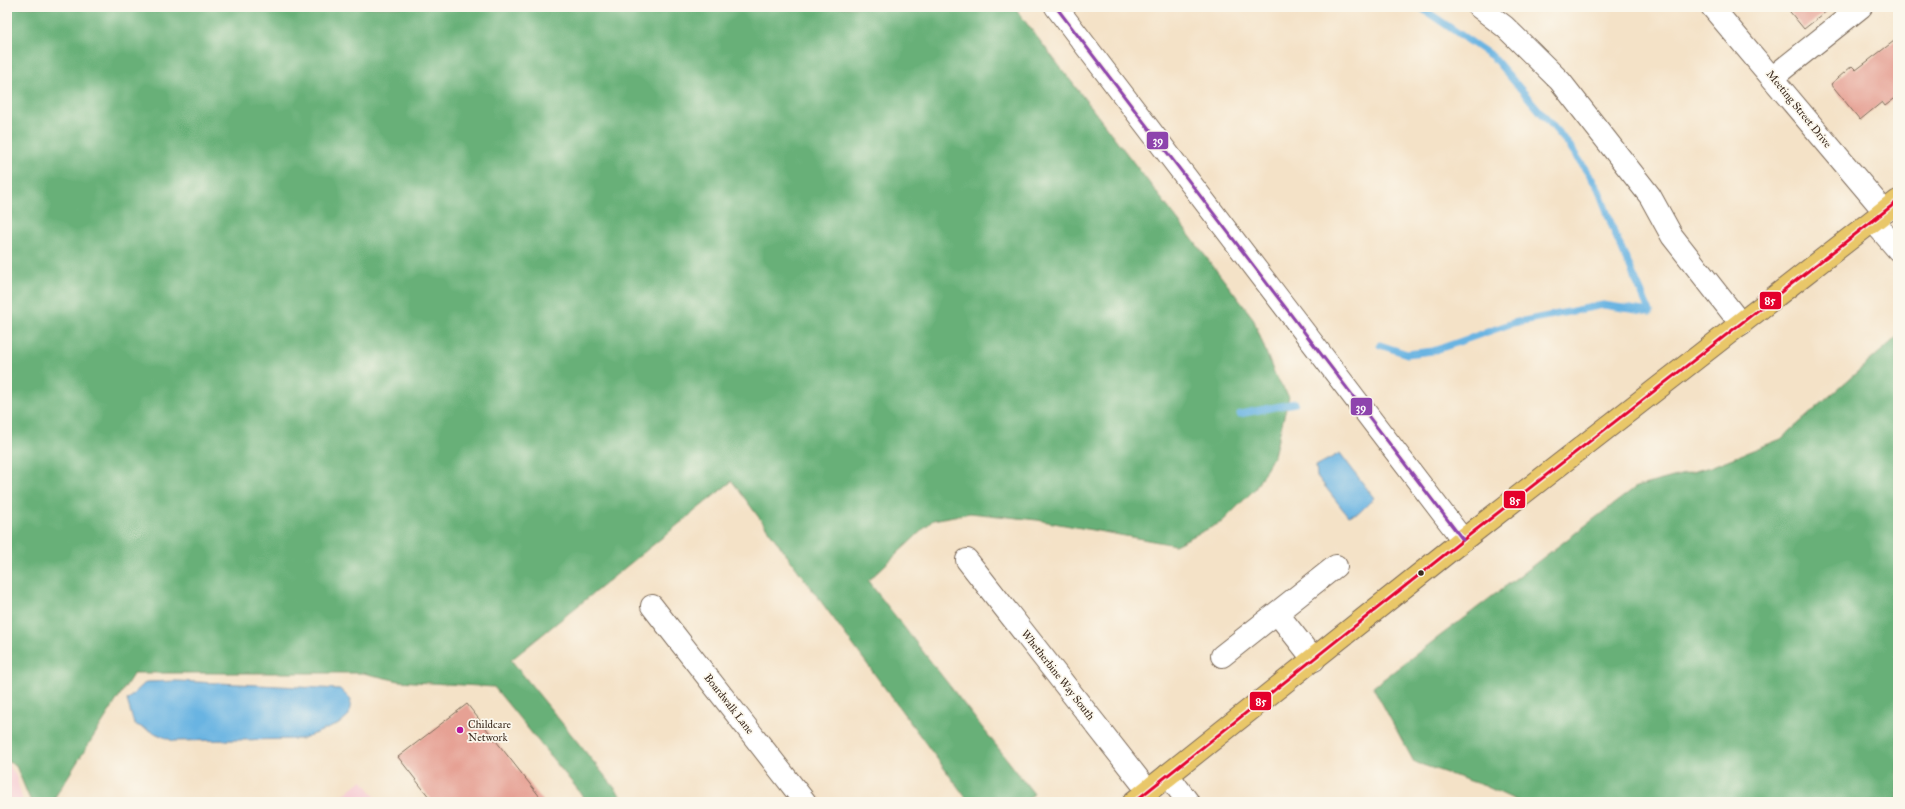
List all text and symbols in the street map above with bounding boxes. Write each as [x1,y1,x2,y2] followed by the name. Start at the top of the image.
[1764,68,1834,151] street label: Meeting Street Drive
[1146,131,1169,150] line badge: 39
[1153,134,1163,148] text: 39
[1759,291,1782,310] line badge: 85
[1765,294,1776,307] text: 85
[1350,397,1373,416] line badge: 39
[1356,401,1366,415] text: 39
[1503,490,1526,509] line badge: 85
[1510,494,1521,507] text: 85
[1416,568,1426,578] unlabelled marker
[1019,627,1097,723] street label: Whetherbine Way South
[702,671,757,737] street label: Boardwalk Lane
[1249,691,1272,711] line badge: 85
[1256,695,1267,708] text: 85
[468,718,511,744] place label: Childcare Network
[455,725,465,735] marker: Childcare Network

